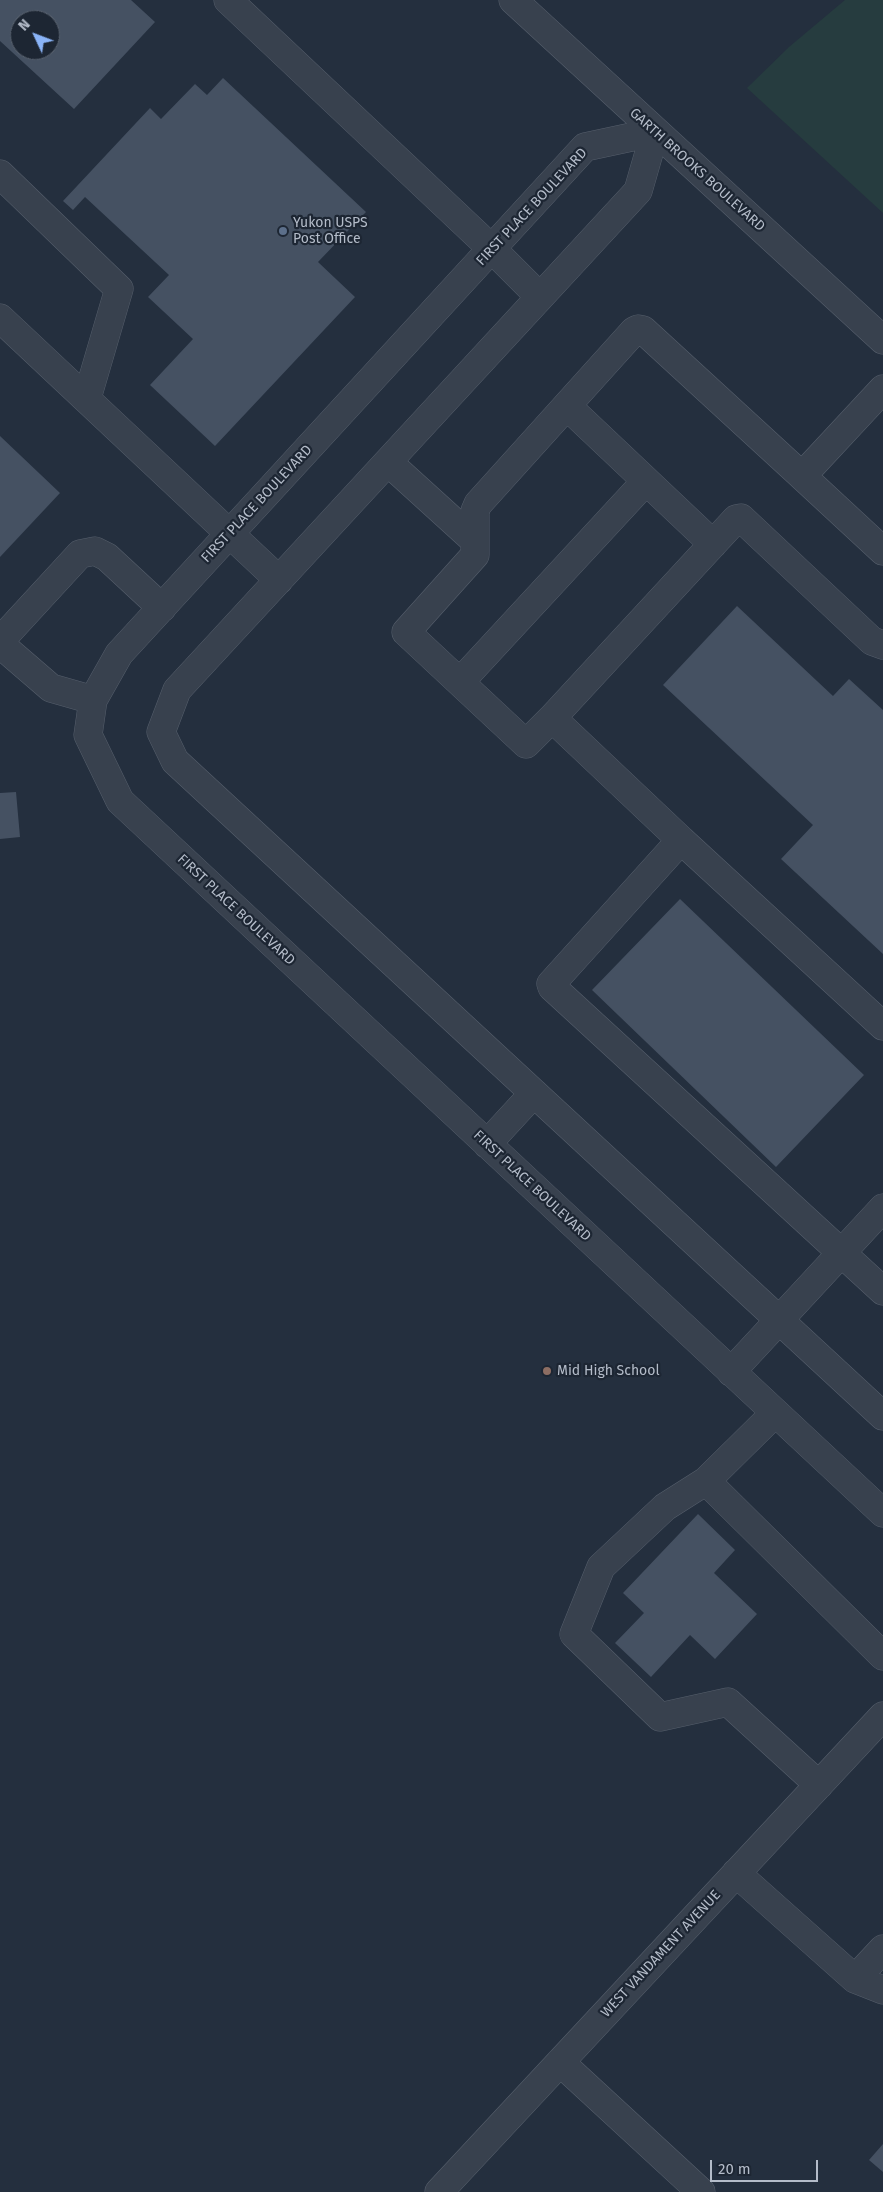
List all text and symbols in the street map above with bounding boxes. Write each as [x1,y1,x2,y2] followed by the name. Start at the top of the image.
[10,10,60,60] north arrow
[15,16,34,34] text: N
[626,105,768,235] street label: GARTH BROOKS BOULEVARD
[473,145,591,269] street label: FIRST PLACE BOULEVARD
[293,215,368,248] place label: Yukon USPS Post Office
[277,225,289,237] marker: Yukon USPS Post Office
[198,442,316,566] street label: FIRST PLACE BOULEVARD
[174,851,298,969] street label: FIRST PLACE BOULEVARD
[470,1127,594,1245] street label: FIRST PLACE BOULEVARD
[557,1363,660,1379] place label: Mid High School
[541,1365,553,1377] marker: Mid High School
[598,1887,724,2021] street label: WEST VANDAMENT AVENUE
[713,2150,820,2182] scale bar
[718,2160,751,2178] text: 20 m

